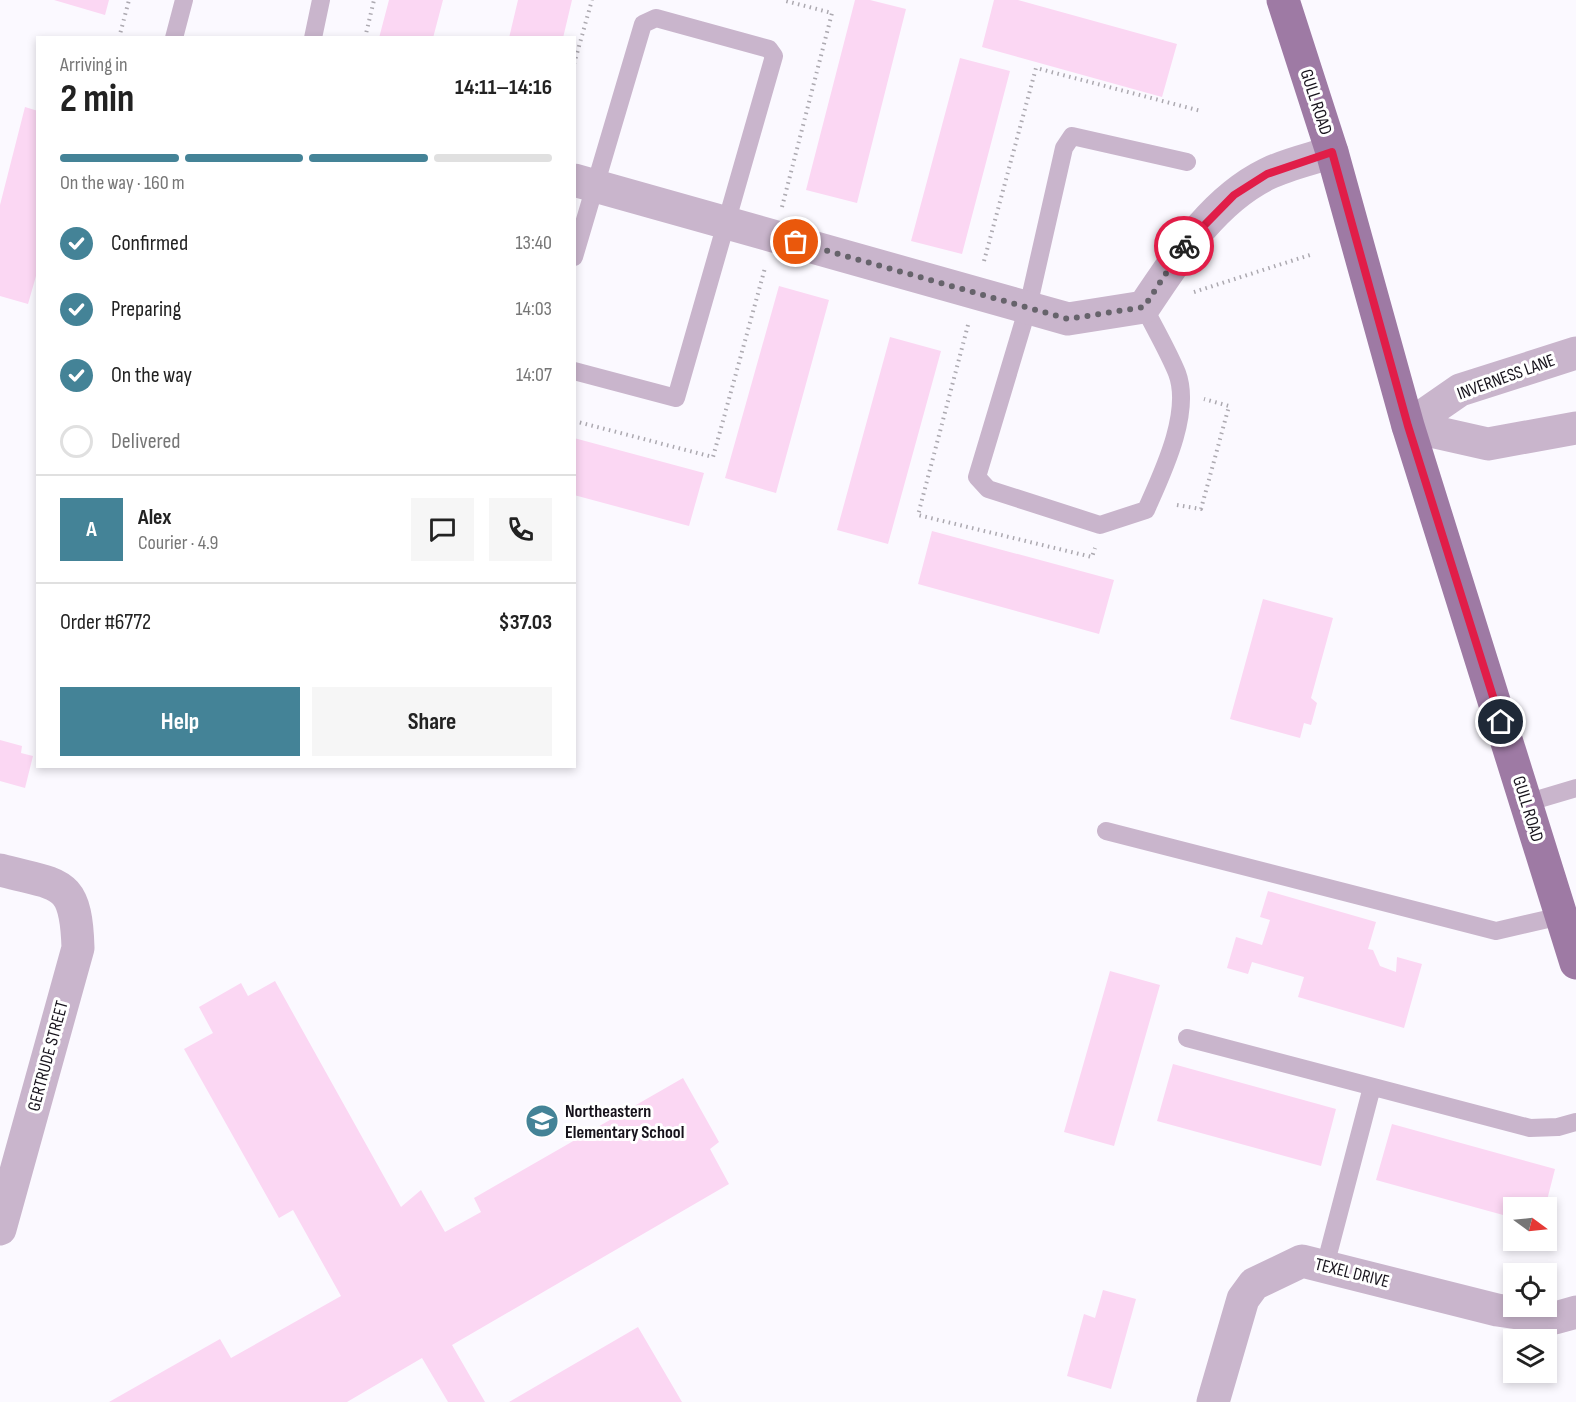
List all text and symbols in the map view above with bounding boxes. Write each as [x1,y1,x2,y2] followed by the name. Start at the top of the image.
[60,53,128,77] text: Arriving in
[1296,67,1336,137] street label: GULL ROAD
[455,74,552,101] text: 14:11–14:16
[60,76,134,123] text: 2 min
[60,171,185,195] text: On the way · 160 m
[770,216,821,267] pin
[1154,216,1214,276] courier
[779,225,812,258] icon: bag
[60,227,93,260] icon: check
[111,230,188,257] text: Confirmed
[1168,230,1201,263] icon: bike
[516,231,552,255] text: 13:40
[60,293,93,326] icon: check
[111,296,181,323] text: Preparing
[516,297,552,321] text: 14:03
[1454,350,1558,404] street label: INVERNESS LANE
[60,359,93,392] icon: check
[111,362,192,389] text: On the way
[516,363,552,387] text: 14:07
[111,428,180,455] text: Delivered
[411,498,474,561] button: chat
[489,498,552,561] button: phone
[138,504,171,531] text: Alex
[86,516,97,543] text: A
[138,531,218,555] text: Courier · 4.9
[60,609,151,636] text: Order #6772
[498,609,552,636] text: $37.03
[60,687,300,756] button: Help
[312,687,552,756] button: Share
[1475,696,1526,747] pin
[1484,705,1517,738] icon: home
[1508,774,1548,844] street label: GULL ROAD
[23,999,73,1113] street label: GERTRUDE STREET
[565,1101,684,1143] place label: Northeastern Elementary School
[524,1103,560,1139] school or university icon: Northeastern Elementary School
[1503,1197,1557,1251] north arrow
[1503,1197,1557,1383] map controls
[1313,1254,1391,1292] street label: TEXEL DRIVE
[1503,1263,1557,1317] button: locate
[1503,1329,1557,1383] button: layers

